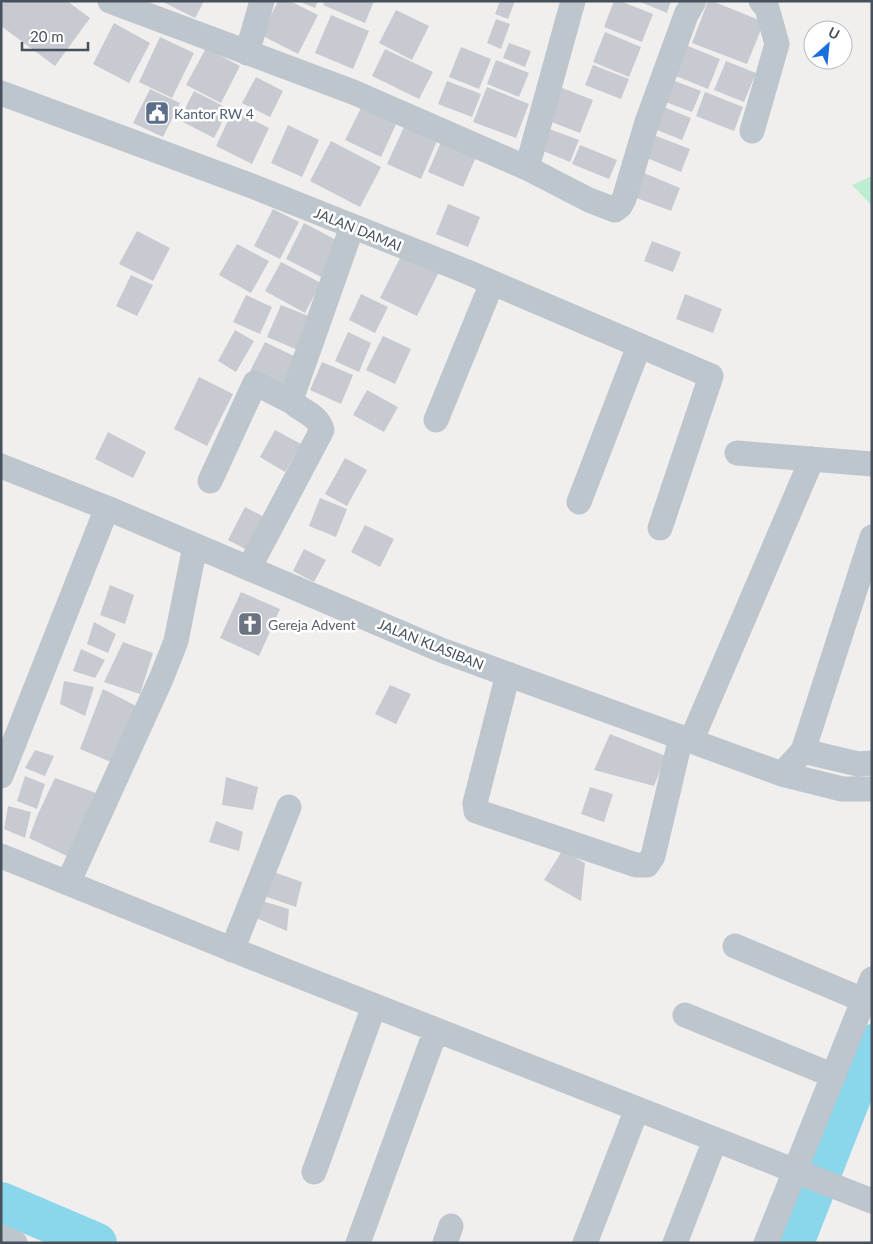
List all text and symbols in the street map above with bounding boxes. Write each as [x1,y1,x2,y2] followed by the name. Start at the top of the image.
[22,20,89,52] scale bar
[803,20,853,70] north arrow
[826,23,843,43] text: U
[30,27,64,45] text: 20 m
[144,100,170,126] public building icon: Kantor RW 4
[174,105,254,122] place label: Kantor RW 4
[312,204,404,254] street label: JALAN DAMAI
[237,611,263,637] church icon: Gereja Advent
[376,615,486,673] street label: JALAN KLASIBAN
[268,616,356,633] place label: Gereja Advent

